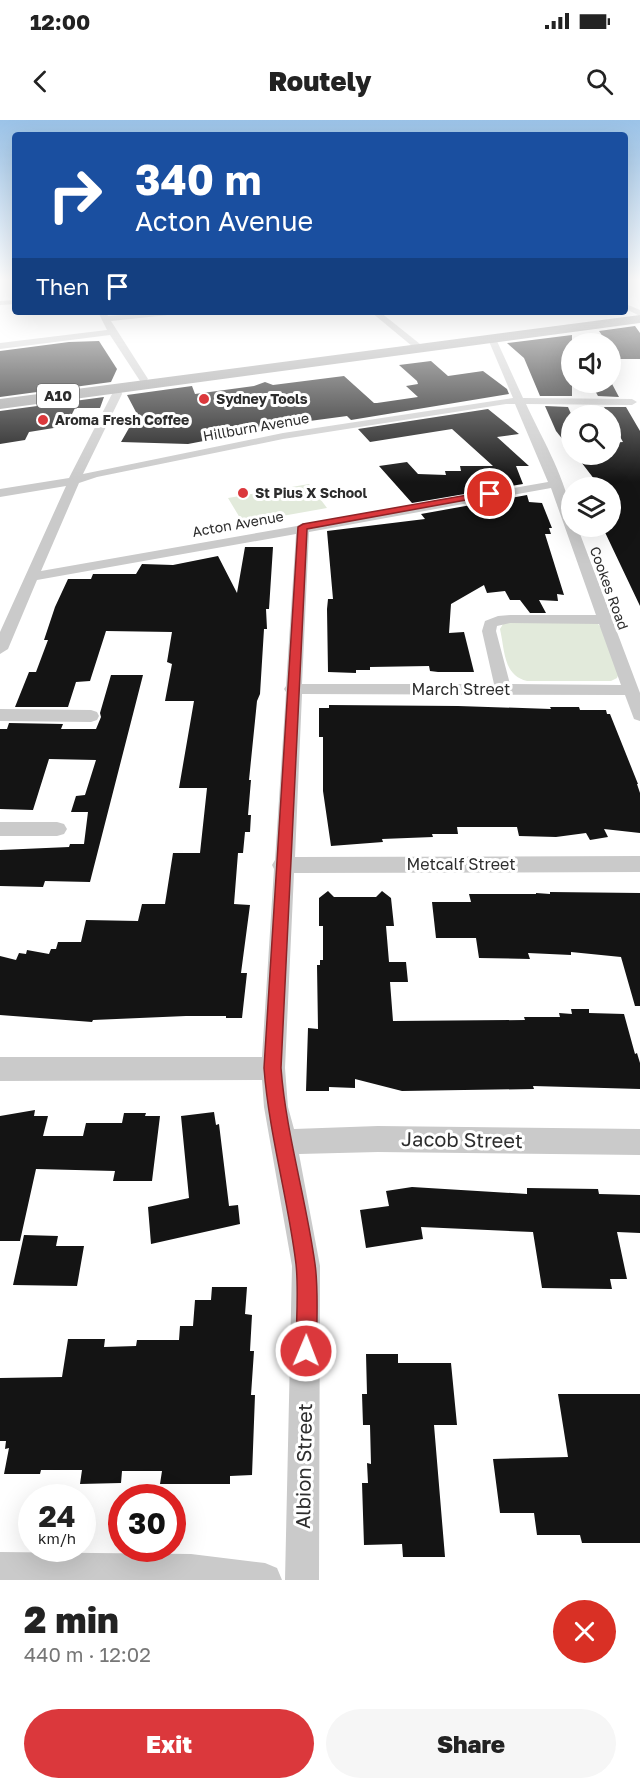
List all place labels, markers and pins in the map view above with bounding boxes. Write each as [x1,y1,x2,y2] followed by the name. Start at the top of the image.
[216,390,308,407] place label: Sydney Tools
[197,392,211,406] marker: Sydney Tools
[55,411,189,428] place label: Aroma Fresh Coffee
[36,413,50,427] marker: Aroma Fresh Coffee
[464,468,515,519] pin
[255,484,368,501] place label: St Pius X School
[236,486,250,500] marker: St Pius X School

